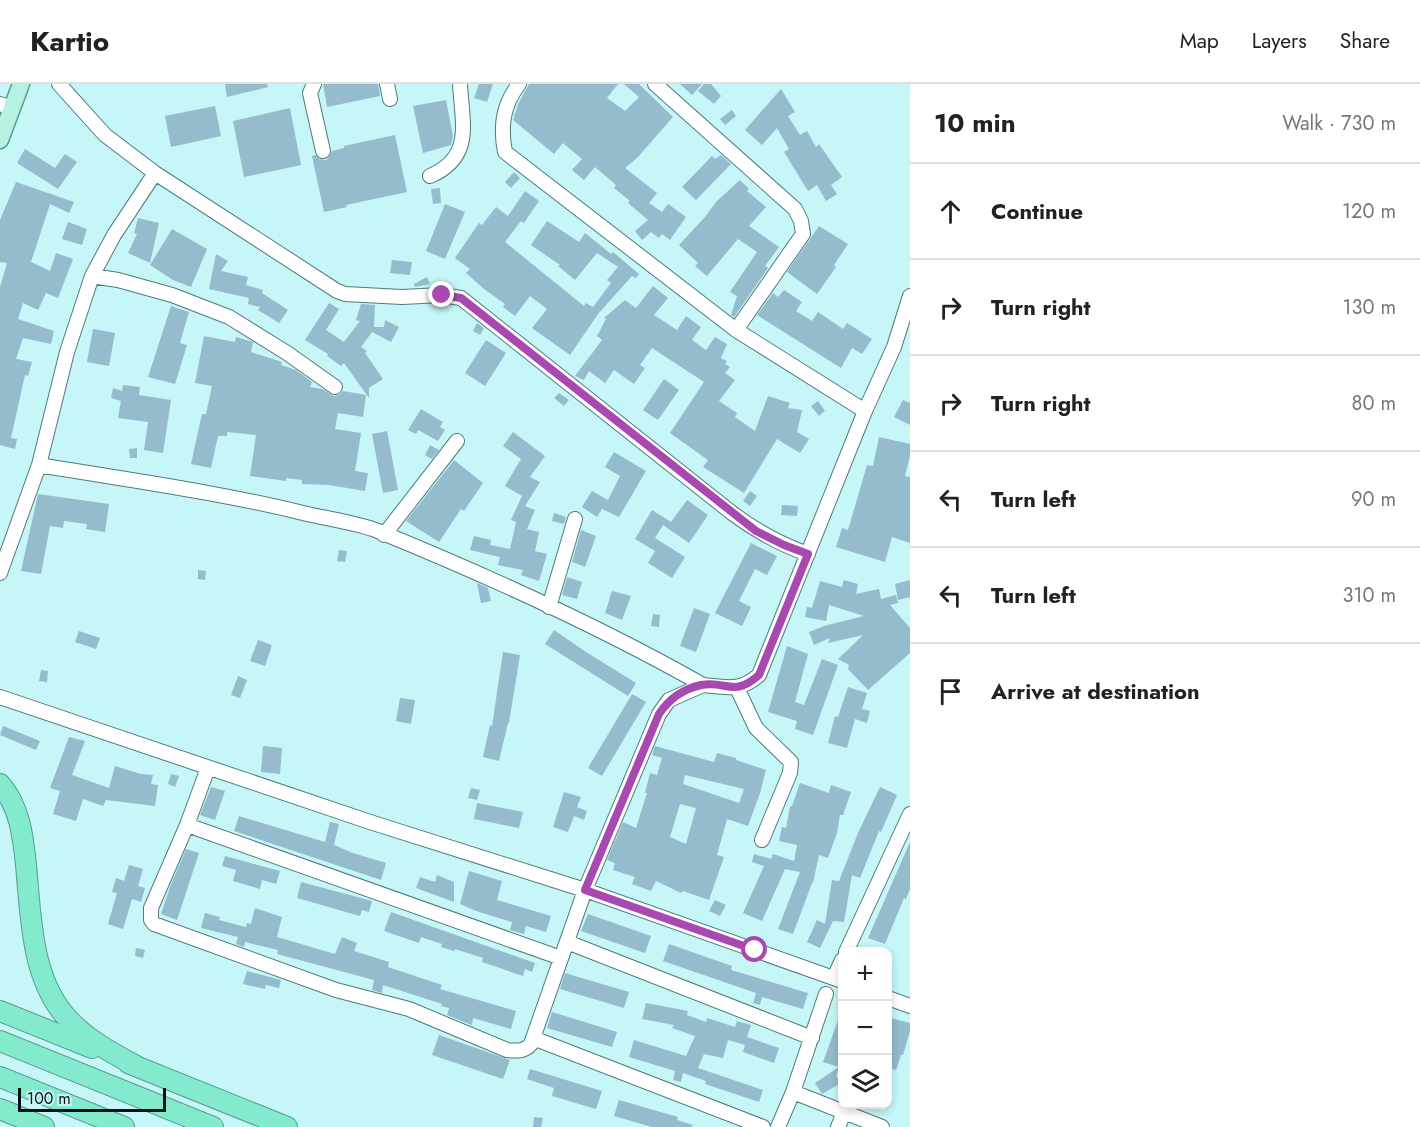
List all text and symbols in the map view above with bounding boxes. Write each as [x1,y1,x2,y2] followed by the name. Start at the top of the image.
[30,21,109,62] text: Kartio
[1180,26,1219,56] text: Map
[1252,26,1307,56] text: Layers
[1340,26,1390,56] text: Share
[934,104,1016,142] text: 10 min
[1282,109,1396,138] text: Walk · 730 m
[934,195,967,228] icon: ahead
[991,195,1083,227] text: Continue
[1342,197,1396,226] text: 120 m
[428,281,454,307] route end
[934,291,967,324] icon: right
[991,291,1091,323] text: Turn right
[1342,293,1396,322] text: 130 m
[934,387,967,420] icon: right
[991,387,1091,419] text: Turn right
[1351,389,1396,418] text: 80 m
[934,483,967,516] icon: left
[991,483,1076,515] text: Turn left
[1351,485,1396,514] text: 90 m
[934,579,967,612] icon: left
[991,579,1076,611] text: Turn left
[1342,581,1396,610] text: 310 m
[934,675,967,708] icon: arrive
[991,675,1200,707] text: Arrive at destination
[741,936,767,962] route start
[838,947,892,1109] map controls
[838,947,892,1001] button: +
[838,1001,892,1055] button: −
[838,1055,892,1109] button: layers
[18,1085,166,1112] scale bar
[27,1087,71,1110] text: 100 m

